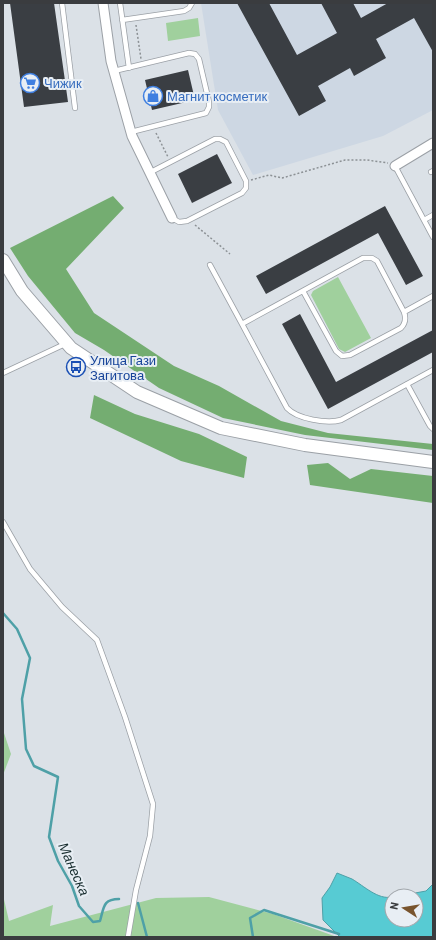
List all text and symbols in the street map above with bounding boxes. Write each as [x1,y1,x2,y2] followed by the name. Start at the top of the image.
[19,72,41,94] supermarket icon: Чижик
[44,75,82,91] place label: Чижик
[142,85,164,107] shop icon: Магнит косметик
[167,88,267,104] place label: Магнит косметик
[90,352,156,383] place label: Улица Гази Загитова
[65,356,87,378] bus stop icon: Улица Гази Загитова
[55,840,94,898] water label: Манеска
[384,888,424,928] north arrow
[387,901,401,911] text: N

